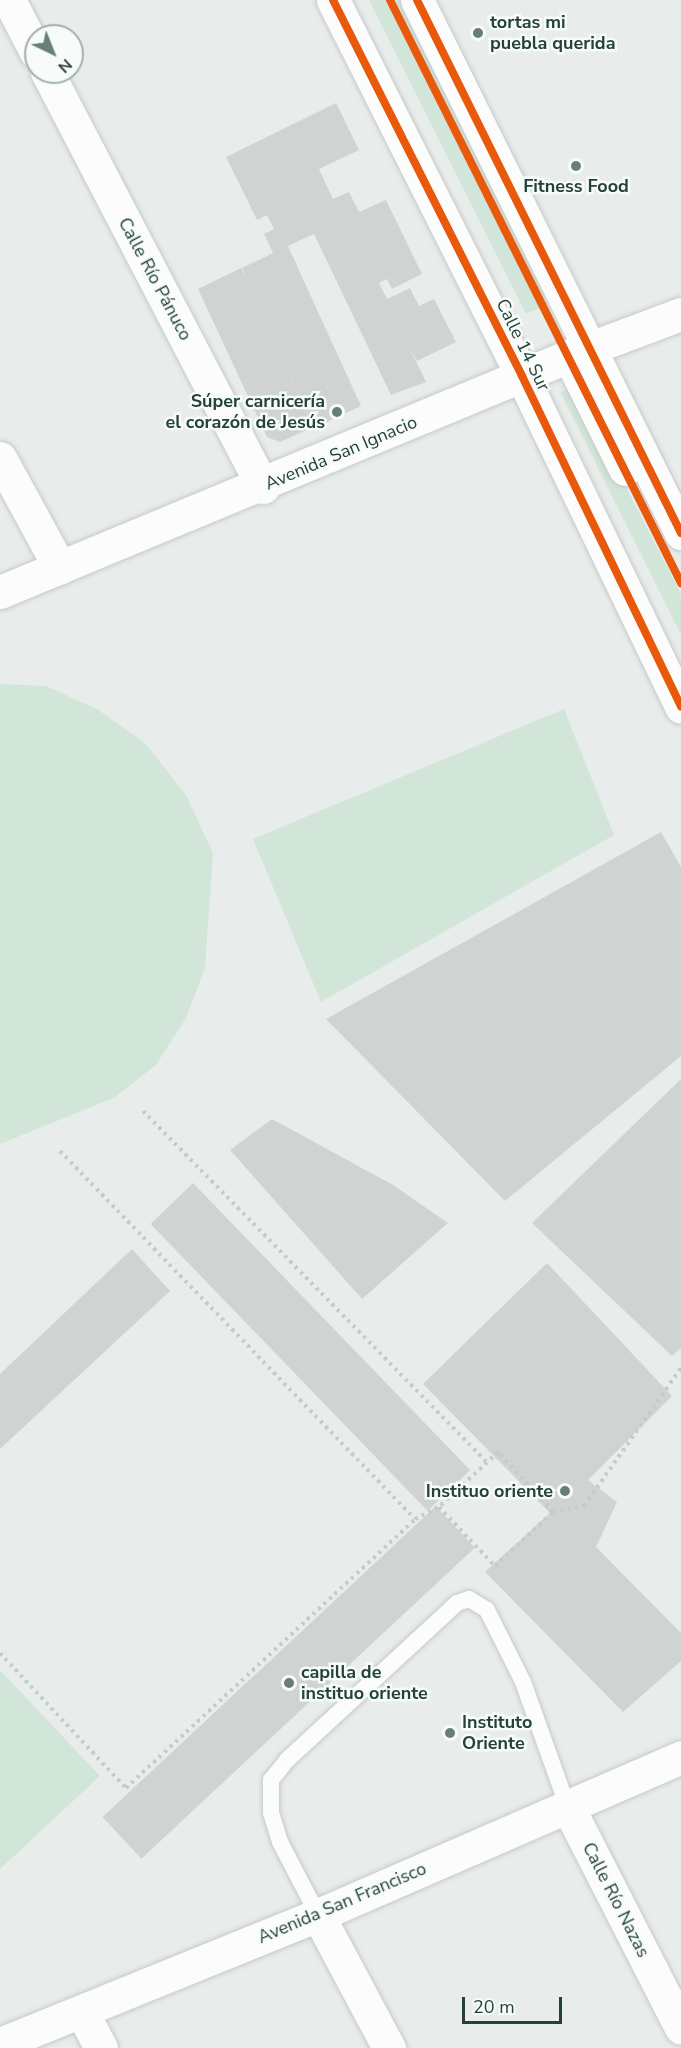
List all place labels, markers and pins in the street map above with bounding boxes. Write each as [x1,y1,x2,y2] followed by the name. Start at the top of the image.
[490,12,615,54] place label: tortas mi puebla querida
[471,26,485,40] marker: tortas mi puebla querida
[569,159,583,173] marker: Fitness Food
[523,175,629,197] place label: Fitness Food
[165,391,325,434] place label: Súper carnicería el corazón de Jesús
[330,405,344,419] marker: Súper carnicería el corazón de Jesús
[426,1480,553,1502] place label: Instituo oriente
[558,1484,572,1498] marker: Instituo oriente
[301,1662,428,1704] place label: capilla de instituo oriente
[282,1676,296,1690] marker: capilla de instituo oriente
[462,1712,532,1754] place label: Instituto Oriente
[443,1726,457,1740] marker: Instituto Oriente

